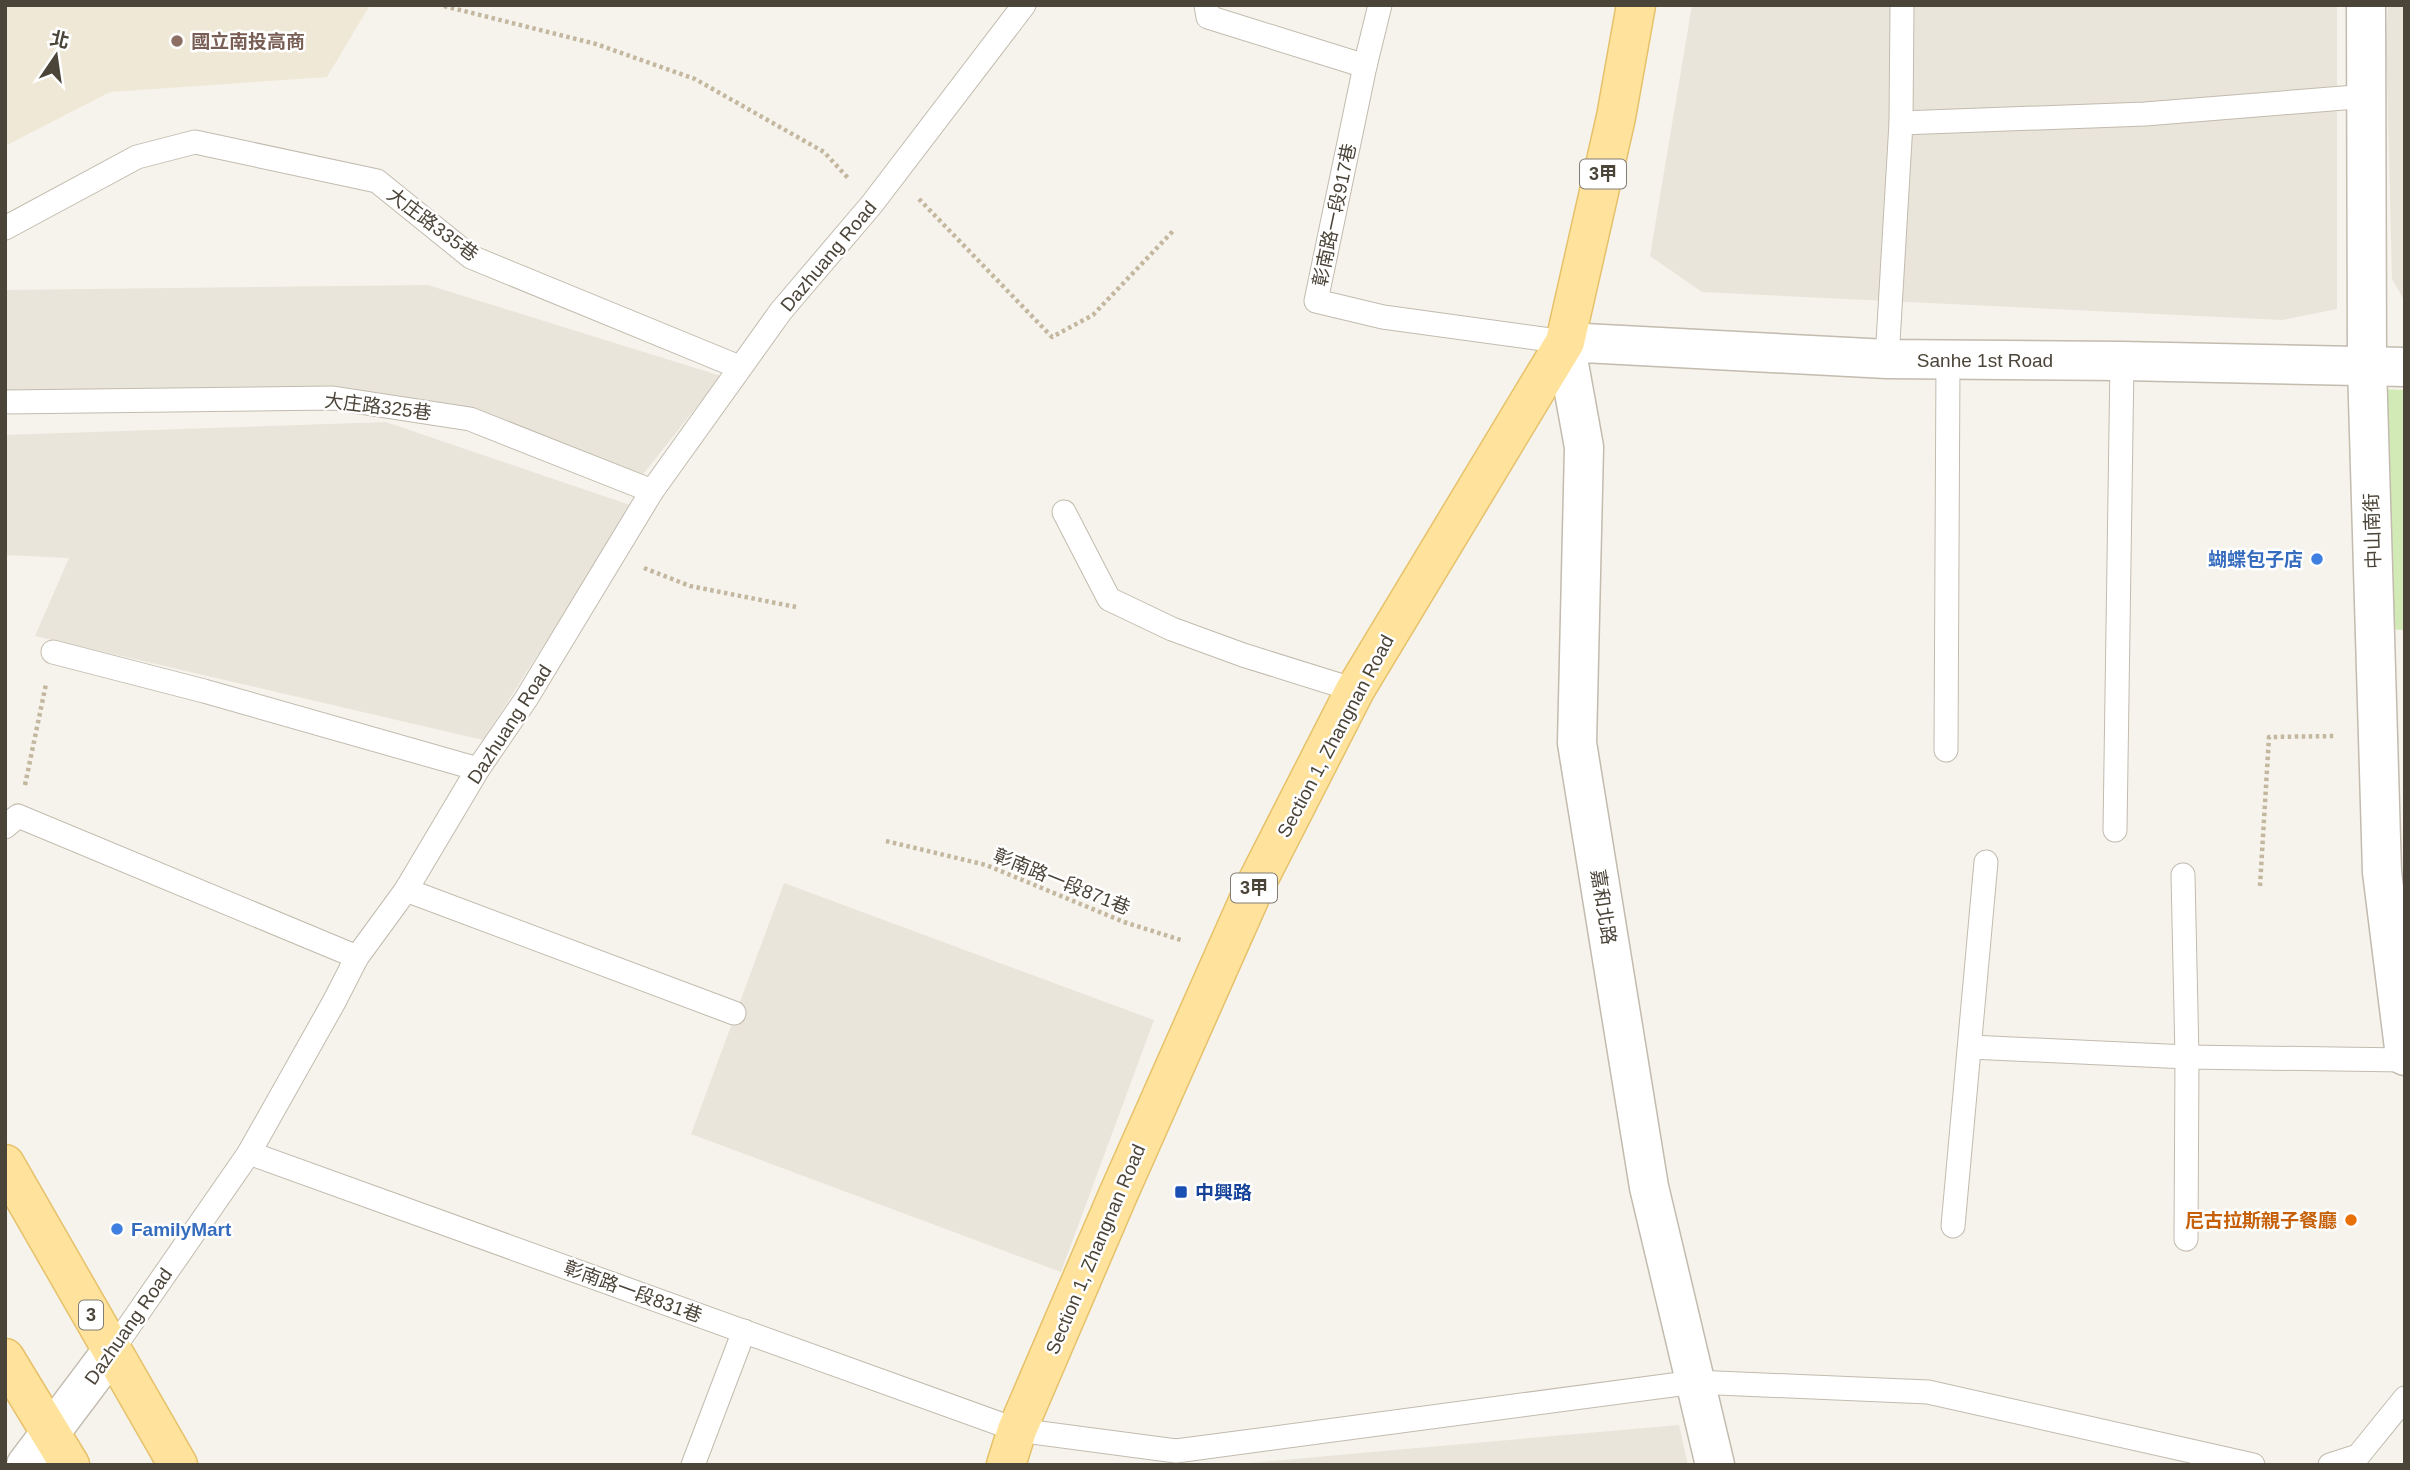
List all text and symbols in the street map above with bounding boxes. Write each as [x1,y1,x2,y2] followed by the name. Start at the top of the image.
[21,21,91,91] north arrow
[48,28,71,52] text: 北
[191,31,305,52] place label: 國立南投高商
[169,33,185,49] marker: 國立南投高商
[1309,142,1360,289] street label: 彰南路一段917巷
[1580,160,1626,188] road number: 3甲
[383,184,482,265] street label: 大庄路335巷
[776,197,881,316] street label: Dazhuang Road
[1917,350,2053,371] street label: Sanhe 1st Road
[323,390,433,423] street label: 大庄路325巷
[2361,493,2384,569] street label: 中山南街
[2208,549,2303,570] place label: 蝴蝶包子店
[2309,551,2325,567] marker: 蝴蝶包子店
[1273,632,1398,841] street label: Section 1, Zhangnan Road
[463,661,556,788] street label: Dazhuang Road
[990,844,1133,918] street label: 彰南路一段871巷
[1587,868,1620,946] street label: 嘉和北路
[1231,874,1277,903] road number: 3甲
[1042,1141,1149,1357] street label: Section 1, Zhangnan Road
[1195,1182,1252,1203] place label: 中興路
[1173,1184,1189,1200] marker: 中興路
[2185,1210,2337,1231] place label: 尼古拉斯親子餐廳
[2343,1212,2359,1228] marker: 尼古拉斯親子餐廳
[131,1219,232,1240] place label: FamilyMart
[109,1221,125,1237] marker: FamilyMart
[561,1257,705,1326] street label: 彰南路一段831巷
[80,1264,176,1389] street label: Dazhuang Road
[79,1300,103,1330] road number: 3

